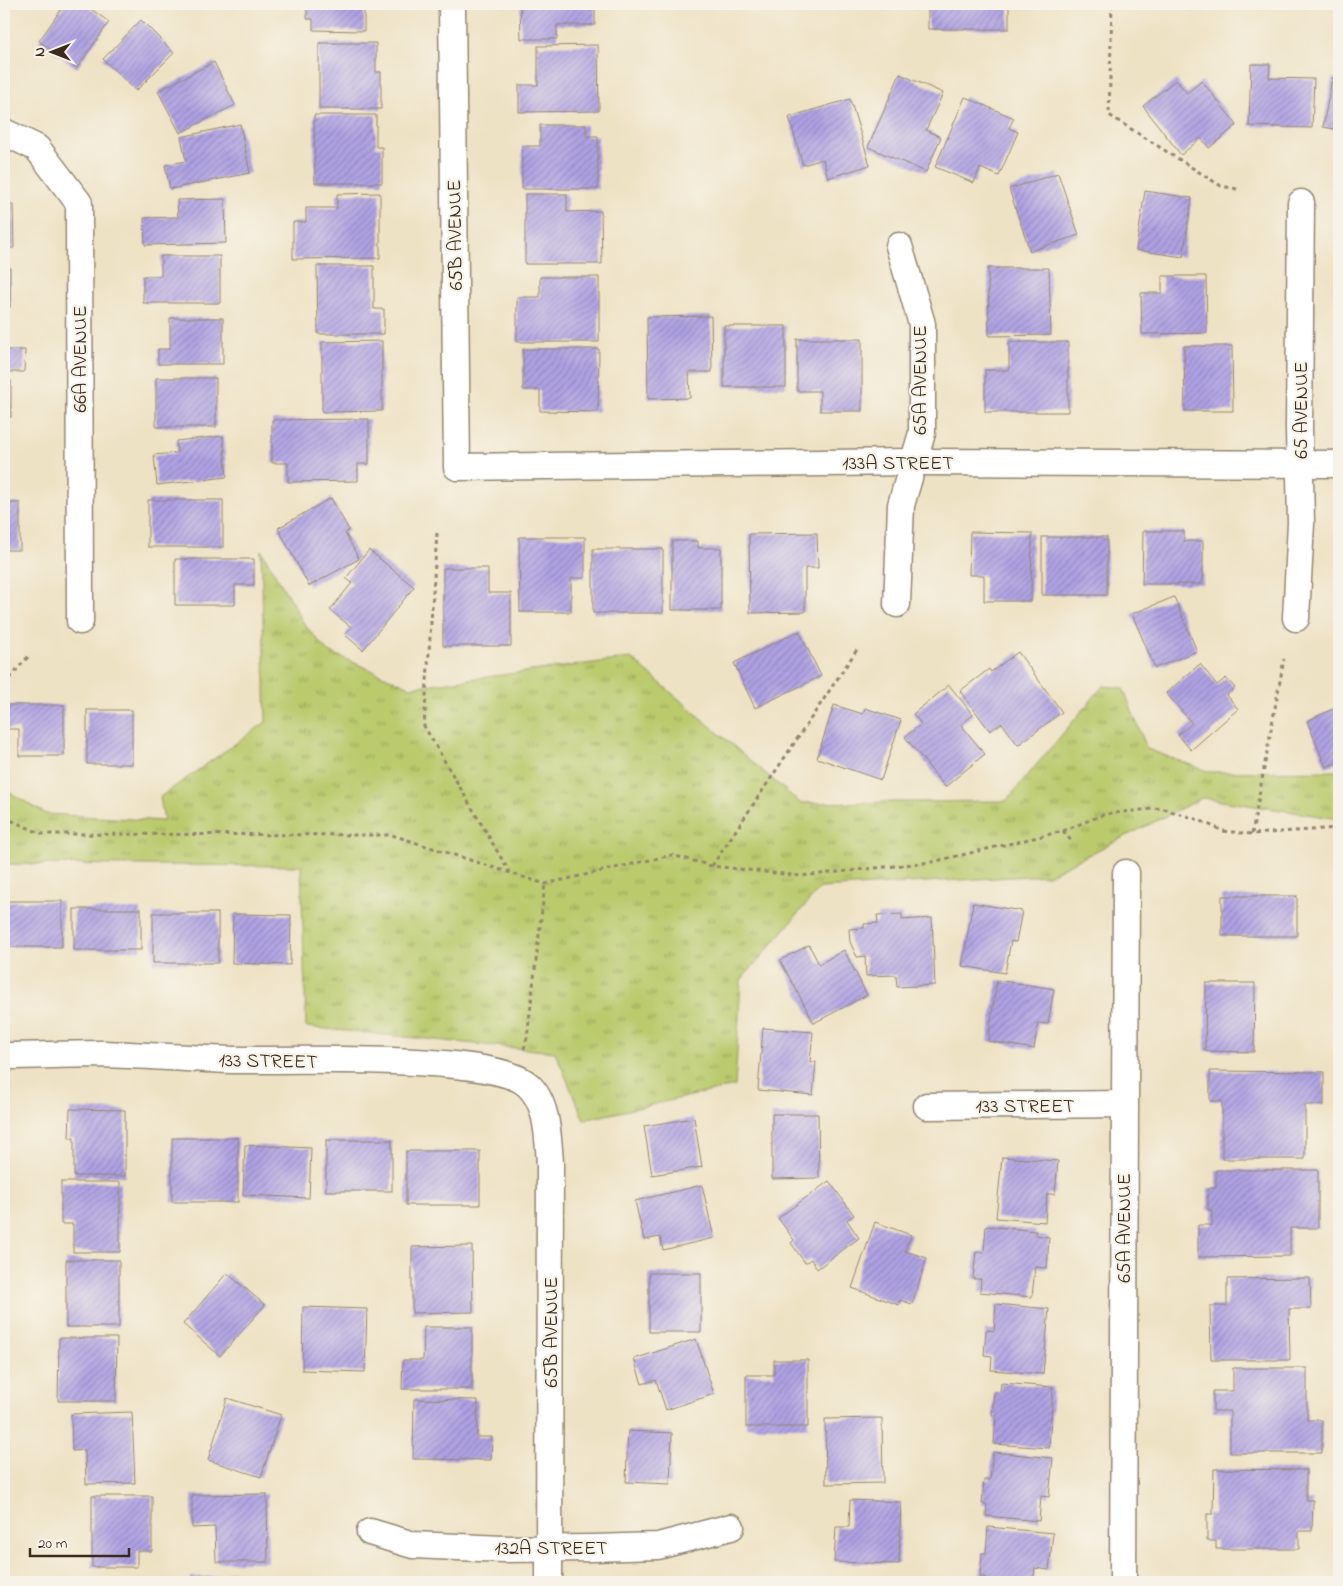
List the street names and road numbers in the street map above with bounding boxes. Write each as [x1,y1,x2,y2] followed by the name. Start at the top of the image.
[441,179,472,291] street label: 65B AVENUE
[67,305,96,413] street label: 66A AVENUE
[907,325,936,435] street label: 65A AVENUE
[1288,361,1317,459] street label: 65 AVENUE
[842,450,954,479] street label: 133A STREET
[218,1047,318,1078] street label: 133 STREET
[976,1093,1074,1122] street label: 133 STREET
[1111,1173,1140,1283] street label: 65A AVENUE
[538,1277,567,1387] street label: 65B AVENUE
[495,1535,607,1564] street label: 132A STREET

